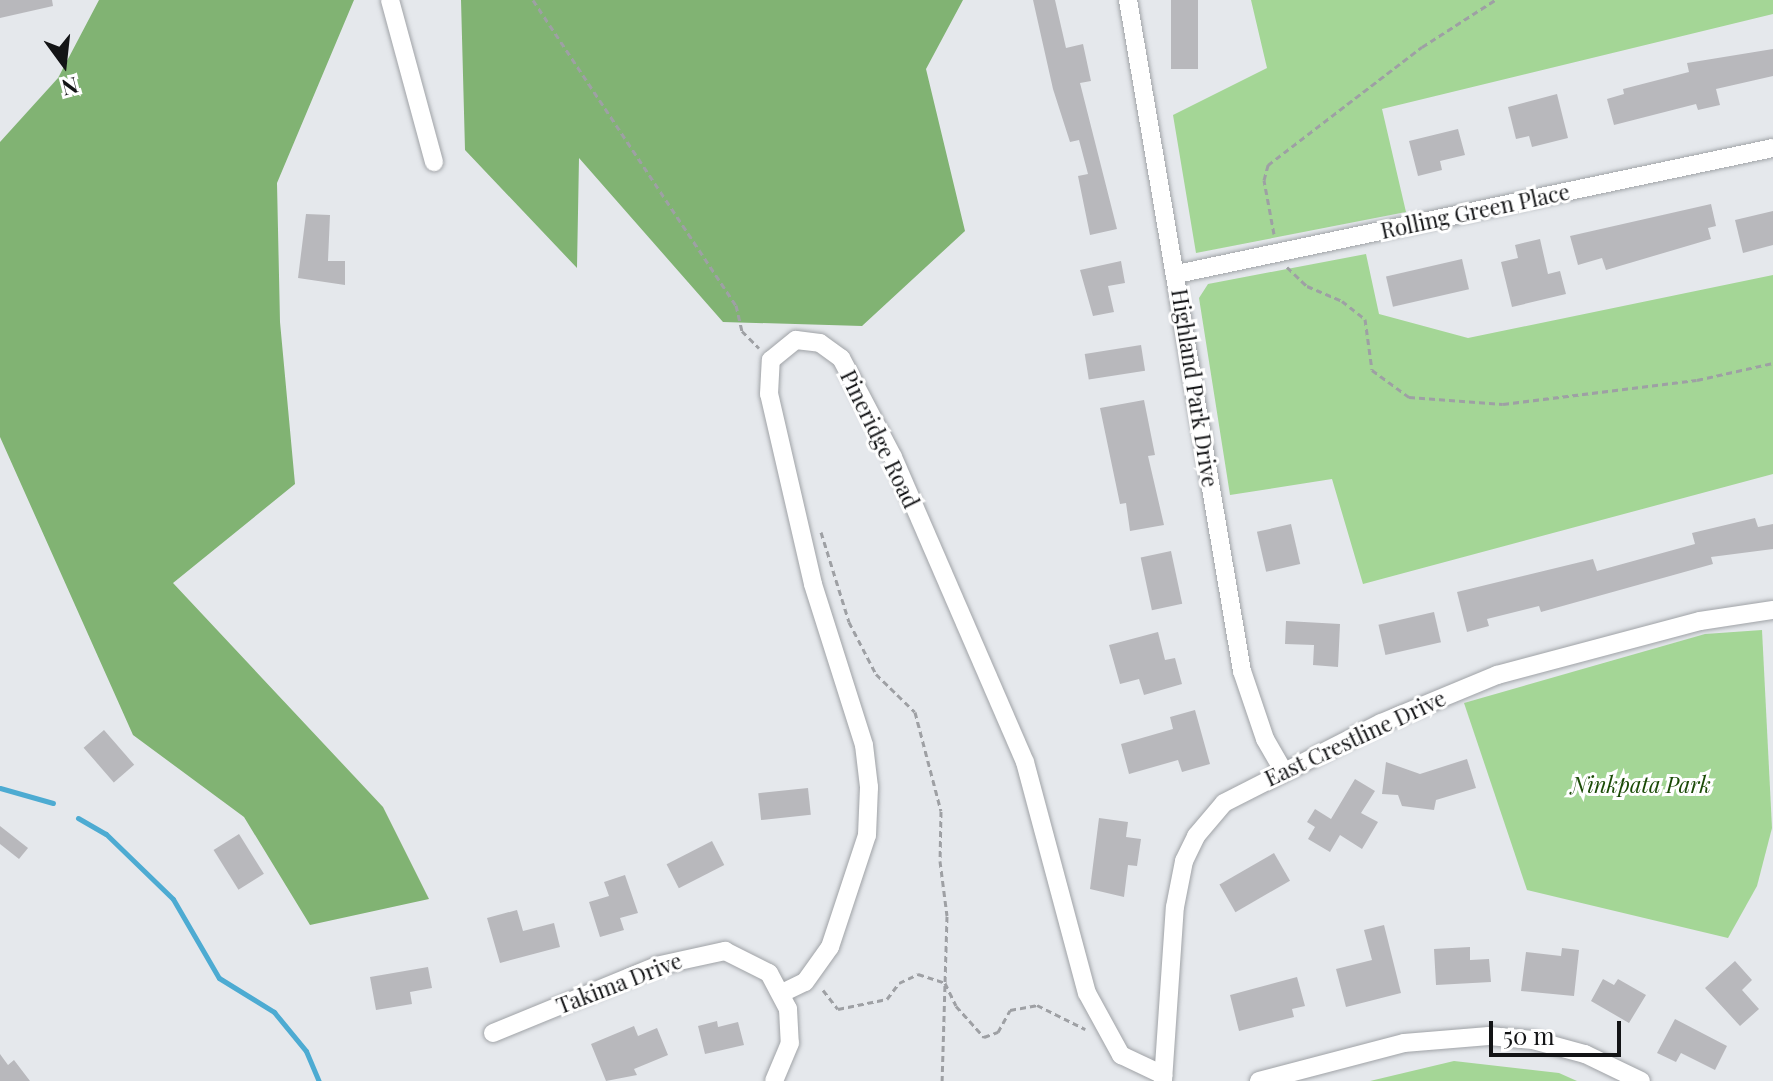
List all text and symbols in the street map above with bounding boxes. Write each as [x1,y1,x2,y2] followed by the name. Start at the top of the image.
[24,24,104,104] north arrow
[59,71,82,104] text: N
[1378,178,1572,244] street label: Rolling Green Place
[1166,287,1224,489] street label: Highland Park Drive
[835,366,925,512] street label: Pineridge Road
[1260,684,1450,792] street label: East Crestline Drive
[1571,772,1711,798] park label: Ninkpata Park
[552,947,686,1019] street label: Takima Drive
[1493,1005,1625,1055] scale bar
[1503,1019,1555,1051] text: 50 m

